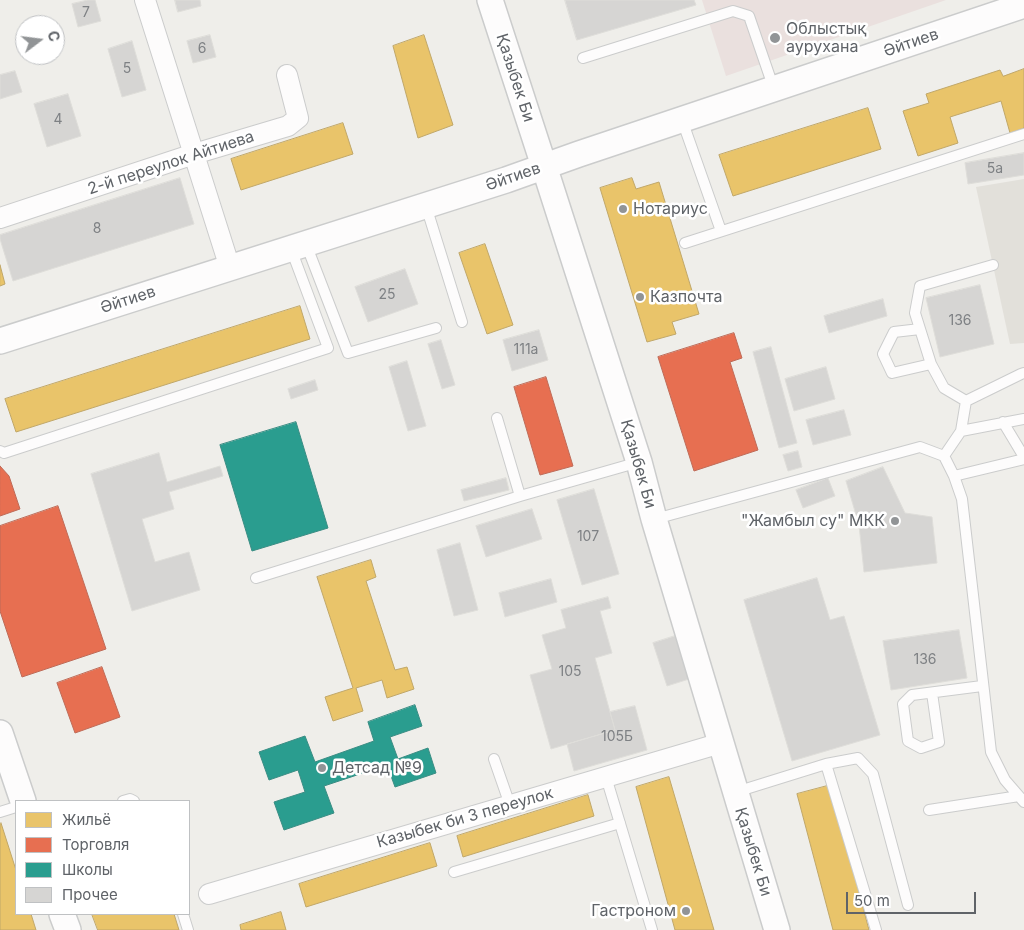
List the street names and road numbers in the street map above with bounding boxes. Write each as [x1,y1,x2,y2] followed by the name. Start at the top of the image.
[881,25,941,61] street label: Әйтиев
[492,31,538,125] street label: Қазыбек Би
[85,127,257,199] street label: 2-й переулок Айтиева
[483,159,543,195] street label: Әйтиев
[98,282,158,318] street label: Әйтиев
[616,417,660,511] street label: Қазыбек Би
[375,784,555,852] street label: Казыбек би 3 переулок
[730,805,776,899] street label: Қазыбек Би

